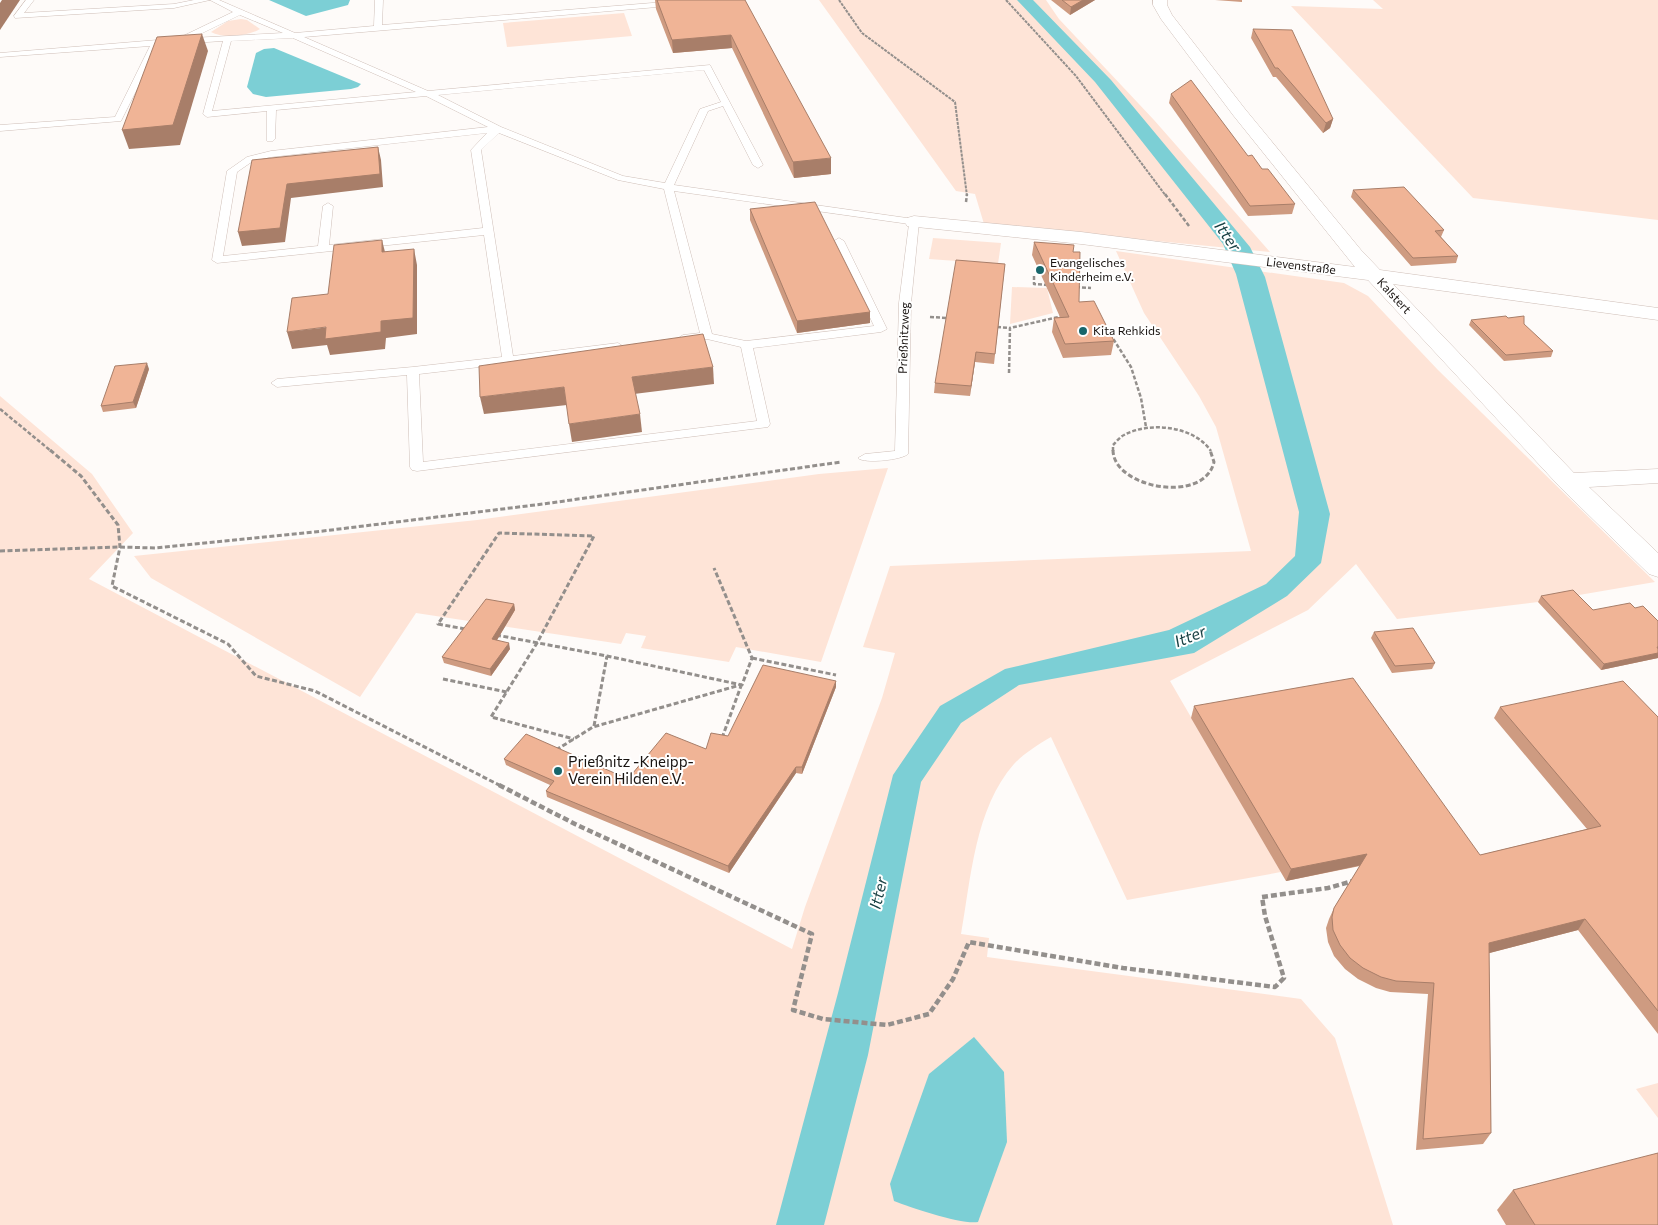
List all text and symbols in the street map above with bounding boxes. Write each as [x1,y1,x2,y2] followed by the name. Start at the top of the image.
[1211,217,1246,255] water label: Itter
[1265,254,1337,276] street label: Lievenstraße
[1050,255,1134,283] place label: Evangelisches Kinderheim e.V.
[1034,264,1046,276] marker: Evangelisches Kinderheim e.V.
[1375,275,1415,316] street label: Kalstert
[895,301,911,374] street label: Prießnitzweg
[1093,323,1160,337] place label: Kita Rehkids
[1077,325,1089,337] marker: Kita Rehkids
[1171,620,1209,650] water label: Itter
[568,752,694,787] place label: Prießnitz -Kneipp- Verein Hilden e.V.
[552,765,564,777] marker: Prießnitz -Kneipp- Verein Hilden e.V.
[865,874,891,911] water label: Itter

